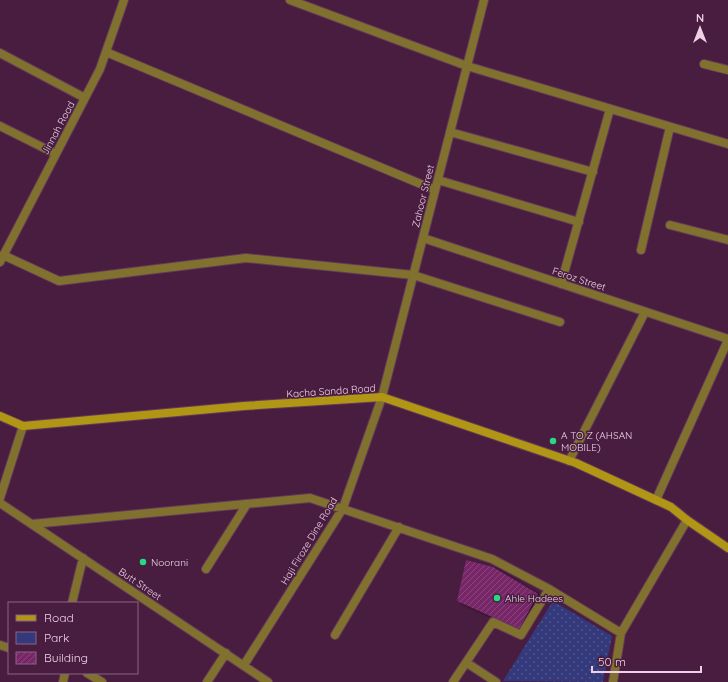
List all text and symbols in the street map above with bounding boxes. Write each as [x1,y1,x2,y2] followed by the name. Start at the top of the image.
[680,8,720,48] north arrow
[696,11,704,25] text: N
[38,99,78,157] street label: Jinnah Road
[409,163,437,229] street label: Zahoor Street
[551,264,608,294] street label: Feroz Street
[286,381,376,401] street label: Kacha Sanda Road
[561,429,632,454] place label: A TO Z (AHSAN MOBILE)
[548,436,558,446] marker: A TO Z (AHSAN MOBILE)
[278,495,340,587] street label: Haji Firoze Dine Road
[151,556,188,569] place label: Noorani
[138,557,148,567] marker: Noorani
[116,565,164,603] street label: Butt Street
[505,592,563,605] place label: Ahle Hadees
[492,593,502,603] marker: Ahle Hadees
[8,602,138,674] legend
[44,610,74,625] text: Road
[44,630,69,645] text: Park
[592,648,701,674] scale bar
[44,650,88,665] text: Building
[598,654,626,669] text: 50 m

